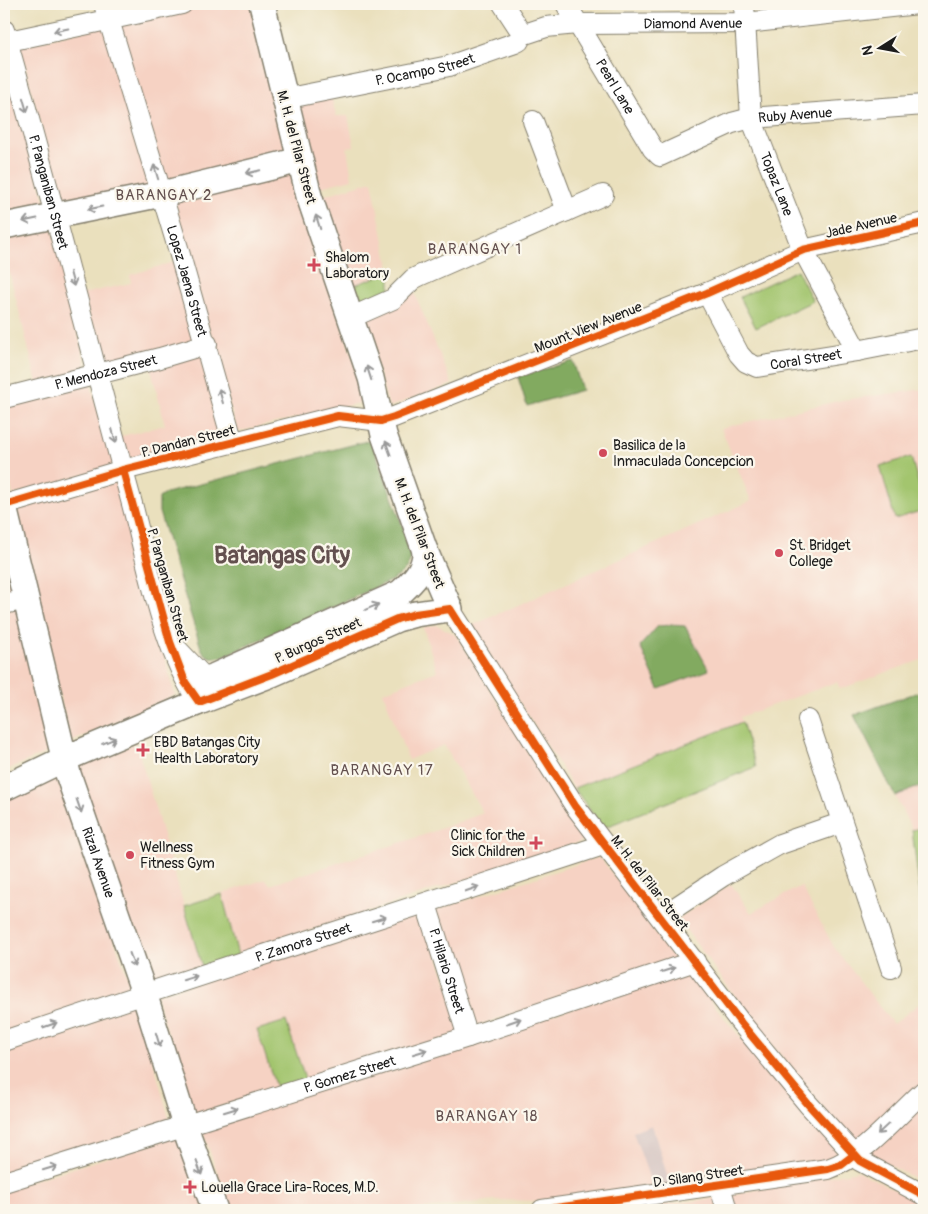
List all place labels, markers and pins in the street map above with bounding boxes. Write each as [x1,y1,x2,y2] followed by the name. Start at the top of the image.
[325,249,389,282] place label: Shalom Laboratory
[307,258,321,272] marker: Shalom Laboratory
[613,437,754,470] place label: Basilica de la Inmaculada Concepcion
[597,447,609,459] marker: Basilica de la Inmaculada Concepcion
[789,537,851,570] place label: St. Bridget College
[773,547,785,559] marker: St. Bridget College
[154,734,260,767] place label: EBD Batangas City Health Laboratory
[136,743,150,757] marker: EBD Batangas City Health Laboratory
[451,827,525,860] place label: Clinic for the Sick Children
[529,836,543,850] marker: Clinic for the Sick Children
[140,839,215,872] place label: Wellness Fitness Gym
[124,849,136,861] marker: Wellness Fitness Gym
[201,1179,379,1196] place label: Louella Grace Lira-Roces, M.D.
[183,1180,197,1194] marker: Louella Grace Lira-Roces, M.D.

